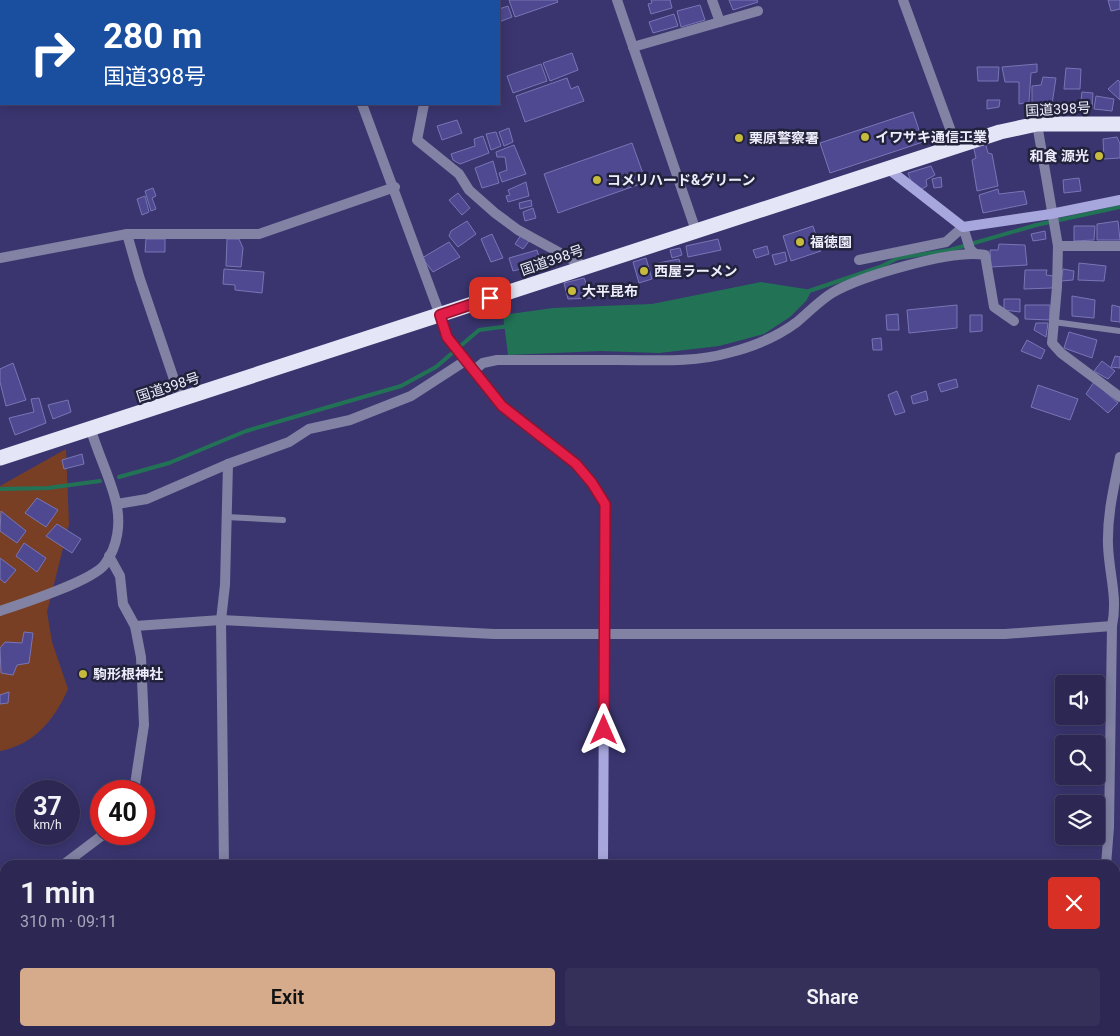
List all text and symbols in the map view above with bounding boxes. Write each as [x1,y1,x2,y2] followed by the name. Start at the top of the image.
[103,16,202,57] text: 280 m
[20,20,85,85] icon: right
[103,64,206,89] text: 国道398号
[1025,99,1091,119] street label: 国道398号
[875,129,987,145] place label: イワサキ通信工業
[749,130,819,146] place label: 栗原警察署
[859,131,871,143] marker: イワサキ通信工業
[733,132,745,144] marker: 栗原警察署
[1030,148,1089,164] place label: 和食 源光
[1093,150,1105,162] marker: 和食 源光
[607,172,756,188] place label: コメリハード&グリーン
[591,174,603,186] marker: コメリハード&グリーン
[810,234,852,250] place label: 福徳園
[794,236,806,248] marker: 福徳園
[518,242,586,278] street label: 国道398号
[654,263,737,279] place label: 西屋ラーメン
[638,265,650,277] marker: 西屋ラーメン
[469,277,511,319] pin
[582,283,638,299] place label: 大平昆布
[476,284,504,312] icon: arrive
[566,285,578,297] marker: 大平昆布
[134,369,202,405] street label: 国道398号
[93,666,163,682] place label: 駒形根神社
[77,668,89,680] marker: 駒形根神社
[1055,675,1105,845] map controls
[1055,675,1105,725] button: sound
[577,703,629,755] position arrow
[1055,735,1105,785] button: search
[90,780,155,845] speed limit sign: 40
[33,792,62,821] text: 37
[1055,795,1105,845] button: layers
[33,818,62,832] text: km/h
[20,875,95,910] text: 1 min
[1048,877,1100,929] button: close
[20,912,117,931] text: 310 m · 09:11
[20,968,555,1026] button: Exit
[565,968,1100,1026] button: Share

